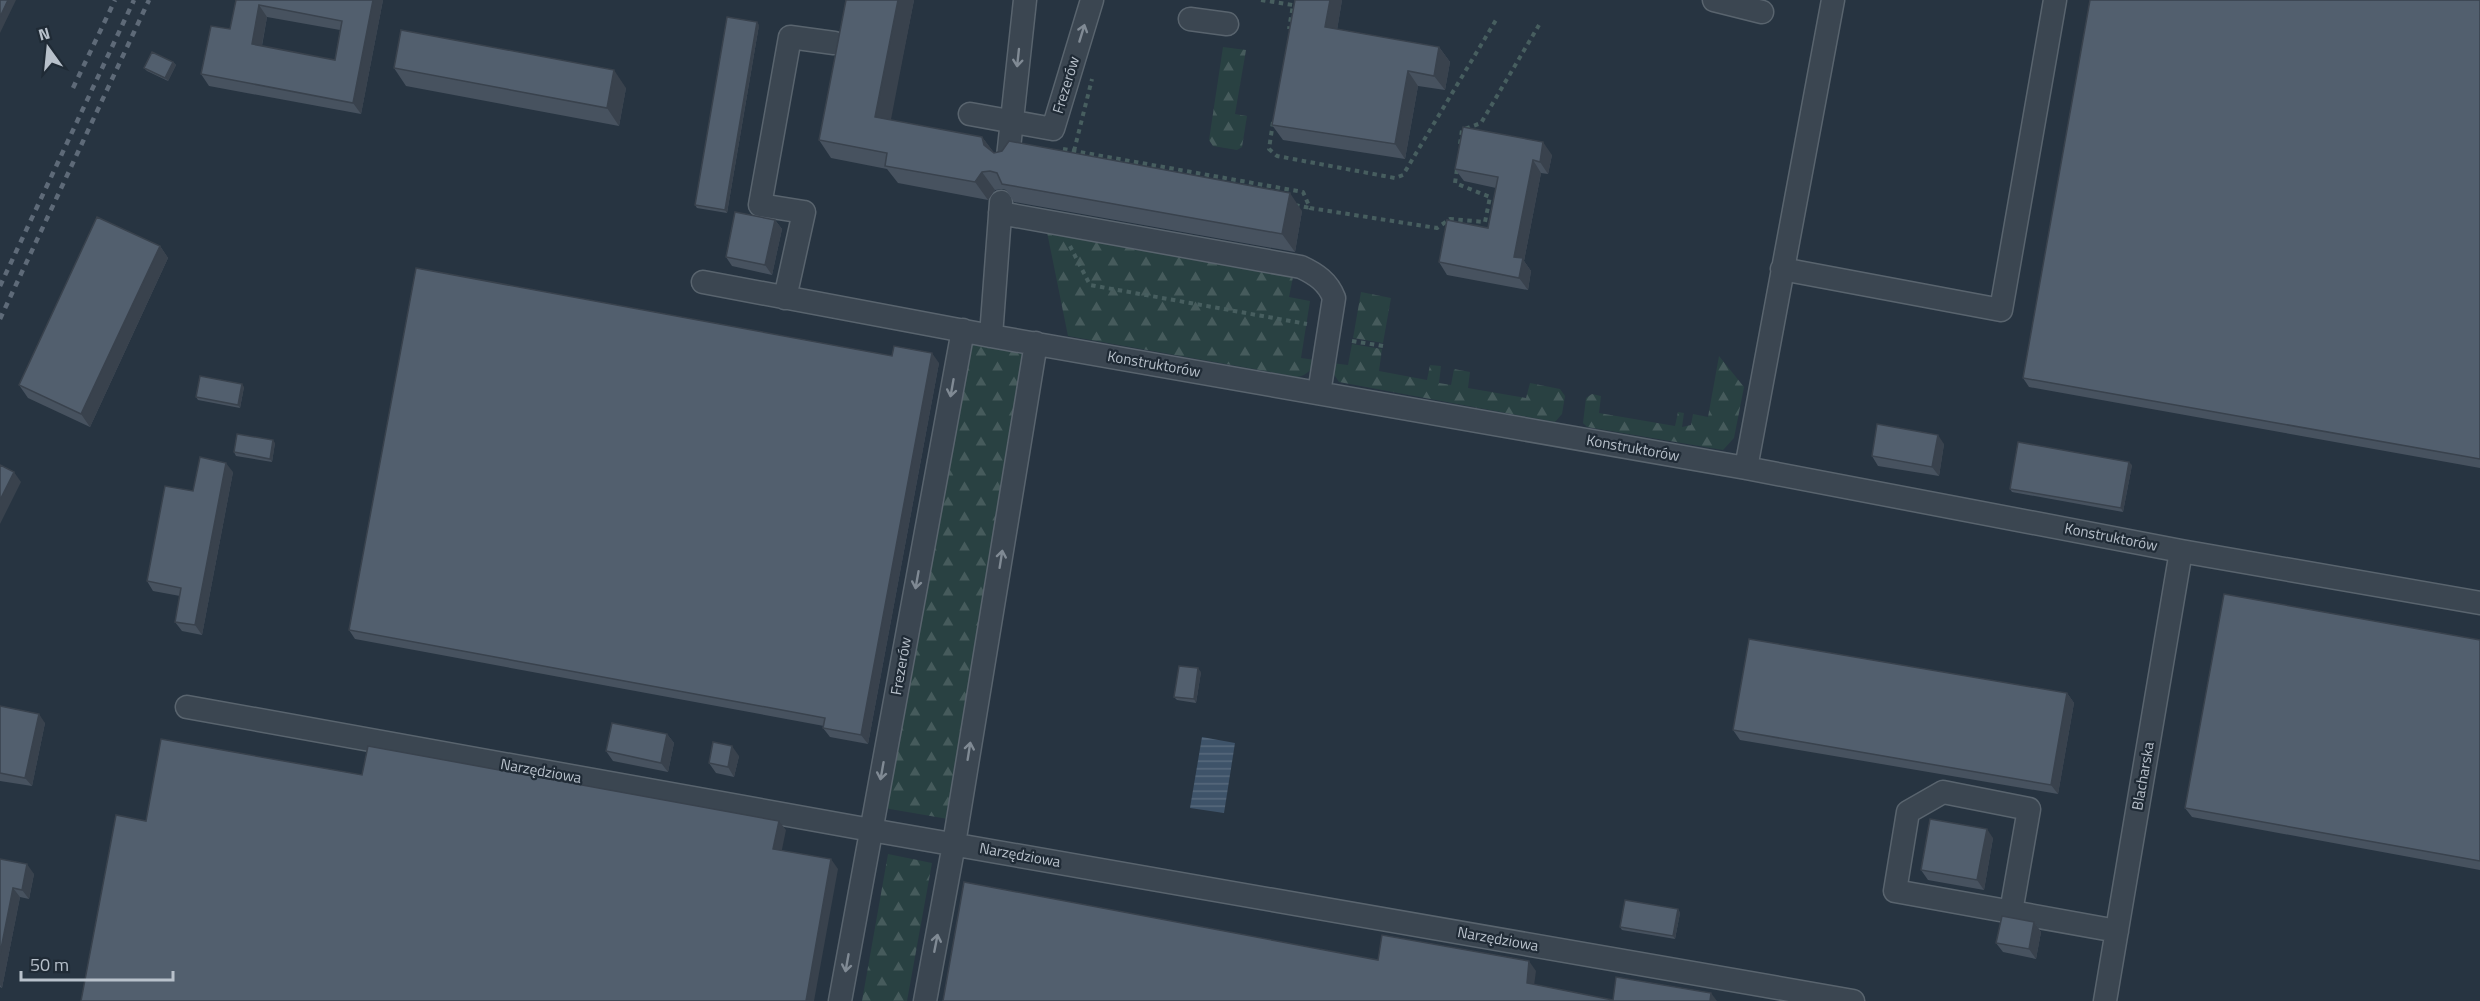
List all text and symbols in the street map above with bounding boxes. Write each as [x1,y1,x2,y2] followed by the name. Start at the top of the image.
[18,18,78,78] north arrow
[36,20,53,47] text: N
[1077,24,1088,43] one-way arrow
[1012,48,1023,68] one-way arrow
[1046,53,1085,116] street label: Frezerów
[1106,344,1203,383] street label: Konstruktorów
[946,378,957,397] one-way arrow
[1585,428,1682,467] street label: Konstruktorów
[2063,516,2160,557] street label: Konstruktorów
[995,550,1006,569] one-way arrow
[911,569,922,589] one-way arrow
[884,635,917,697] street label: Frezerów
[2125,739,2160,812] street label: Blacharska
[964,742,975,762] one-way arrow
[499,752,584,789] street label: Narzędziowa
[876,761,887,781] one-way arrow
[978,836,1063,873] street label: Narzędziowa
[1456,920,1541,957] street label: Narzędziowa
[931,934,942,954] one-way arrow
[21,944,172,982] scale bar
[30,951,69,978] text: 50 m
[841,953,852,973] one-way arrow

